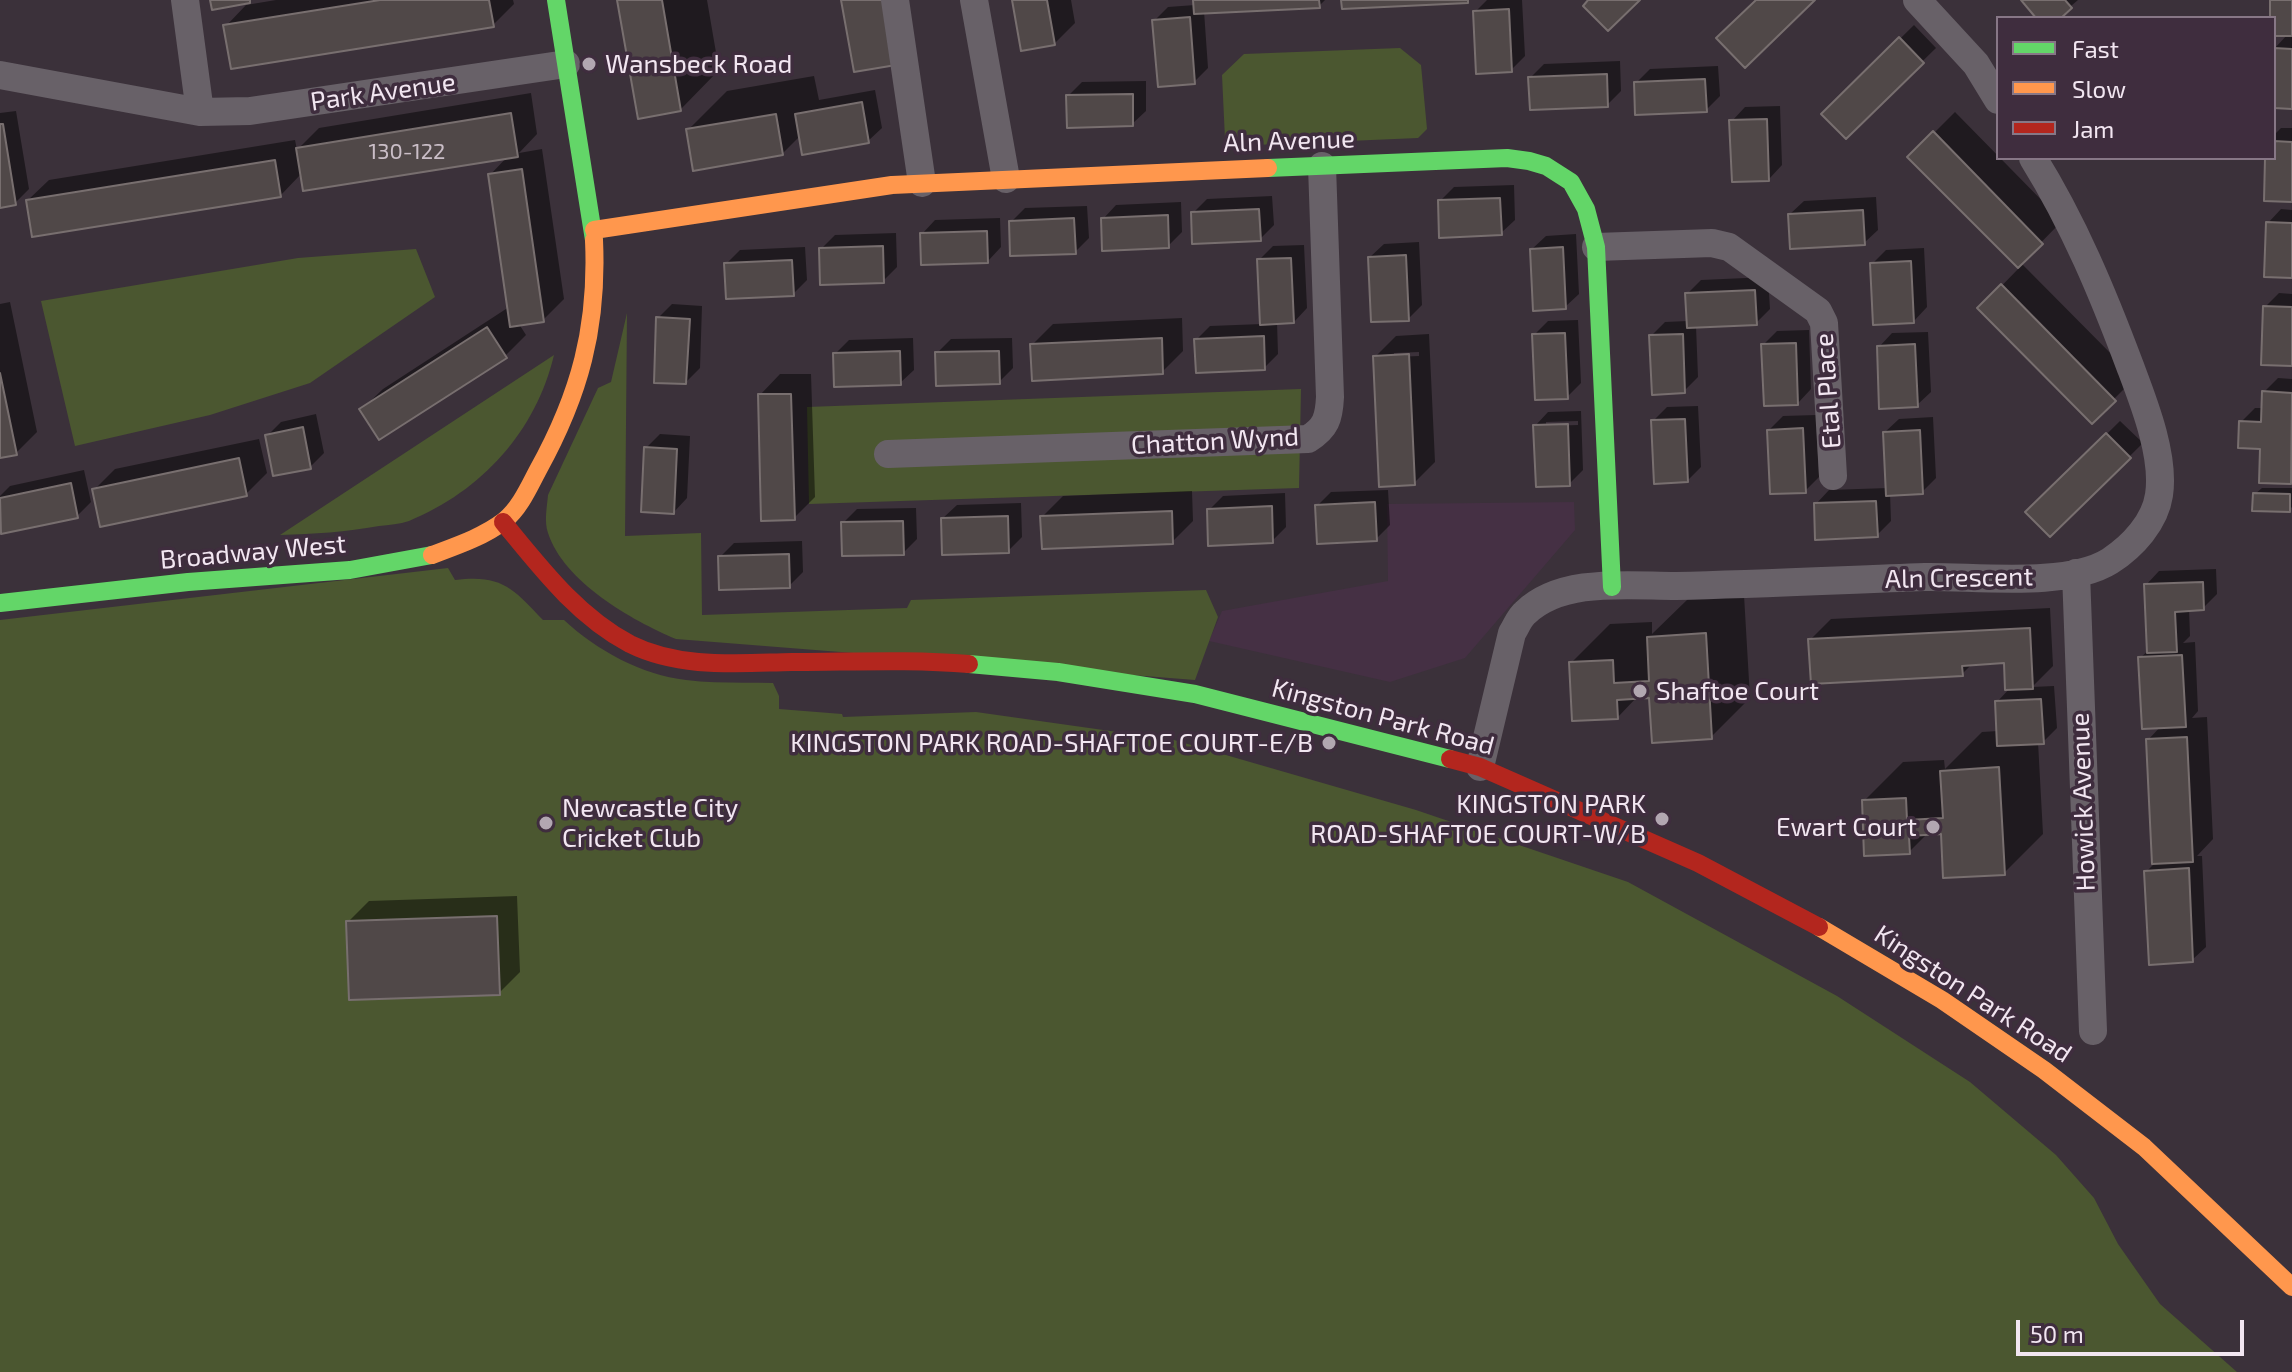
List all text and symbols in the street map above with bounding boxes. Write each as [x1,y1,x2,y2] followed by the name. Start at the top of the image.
[1996,16,2276,160] legend
[2072,34,2119,63] text: Fast
[605,48,792,80] place label: Wansbeck Road
[580,55,598,73] marker: Wansbeck Road
[308,66,458,118] street label: Park Avenue
[2072,74,2126,103] text: Slow
[2072,114,2114,143] text: Jam
[1223,123,1355,159] street label: Aln Avenue
[369,139,445,165] house number: 130-122
[1808,332,1848,450] street label: Etal Place
[1130,421,1300,461] street label: Chatton Wynd
[159,528,347,576] street label: Broadway West
[1885,561,2033,595] street label: Aln Crescent
[1268,672,1498,762] street label: Kingston Park Road
[1656,675,1819,707] place label: Shaftoe Court
[1631,682,1649,700] marker: Shaftoe Court
[2064,712,2102,892] street label: Howick Avenue
[790,727,1313,759] place label: KINGSTON PARK ROAD-SHAFTOE COURT-E/B
[1320,734,1338,752] marker: KINGSTON PARK ROAD-SHAFTOE COURT-E/B
[1310,788,1646,850] place label: KINGSTON PARK ROAD-SHAFTOE COURT-W/B
[562,792,738,854] place label: Newcastle City Cricket Club
[1653,810,1671,828] marker: KINGSTON PARK ROAD-SHAFTOE COURT-W/B
[1776,811,1917,843] place label: Ewart Court
[537,814,555,832] marker: Newcastle City Cricket Club
[1924,818,1942,836] marker: Ewart Court
[1868,919,2078,1069] street label: Kingston Park Road
[2020,1304,2248,1354] scale bar
[2030,1319,2084,1348] text: 50 m

